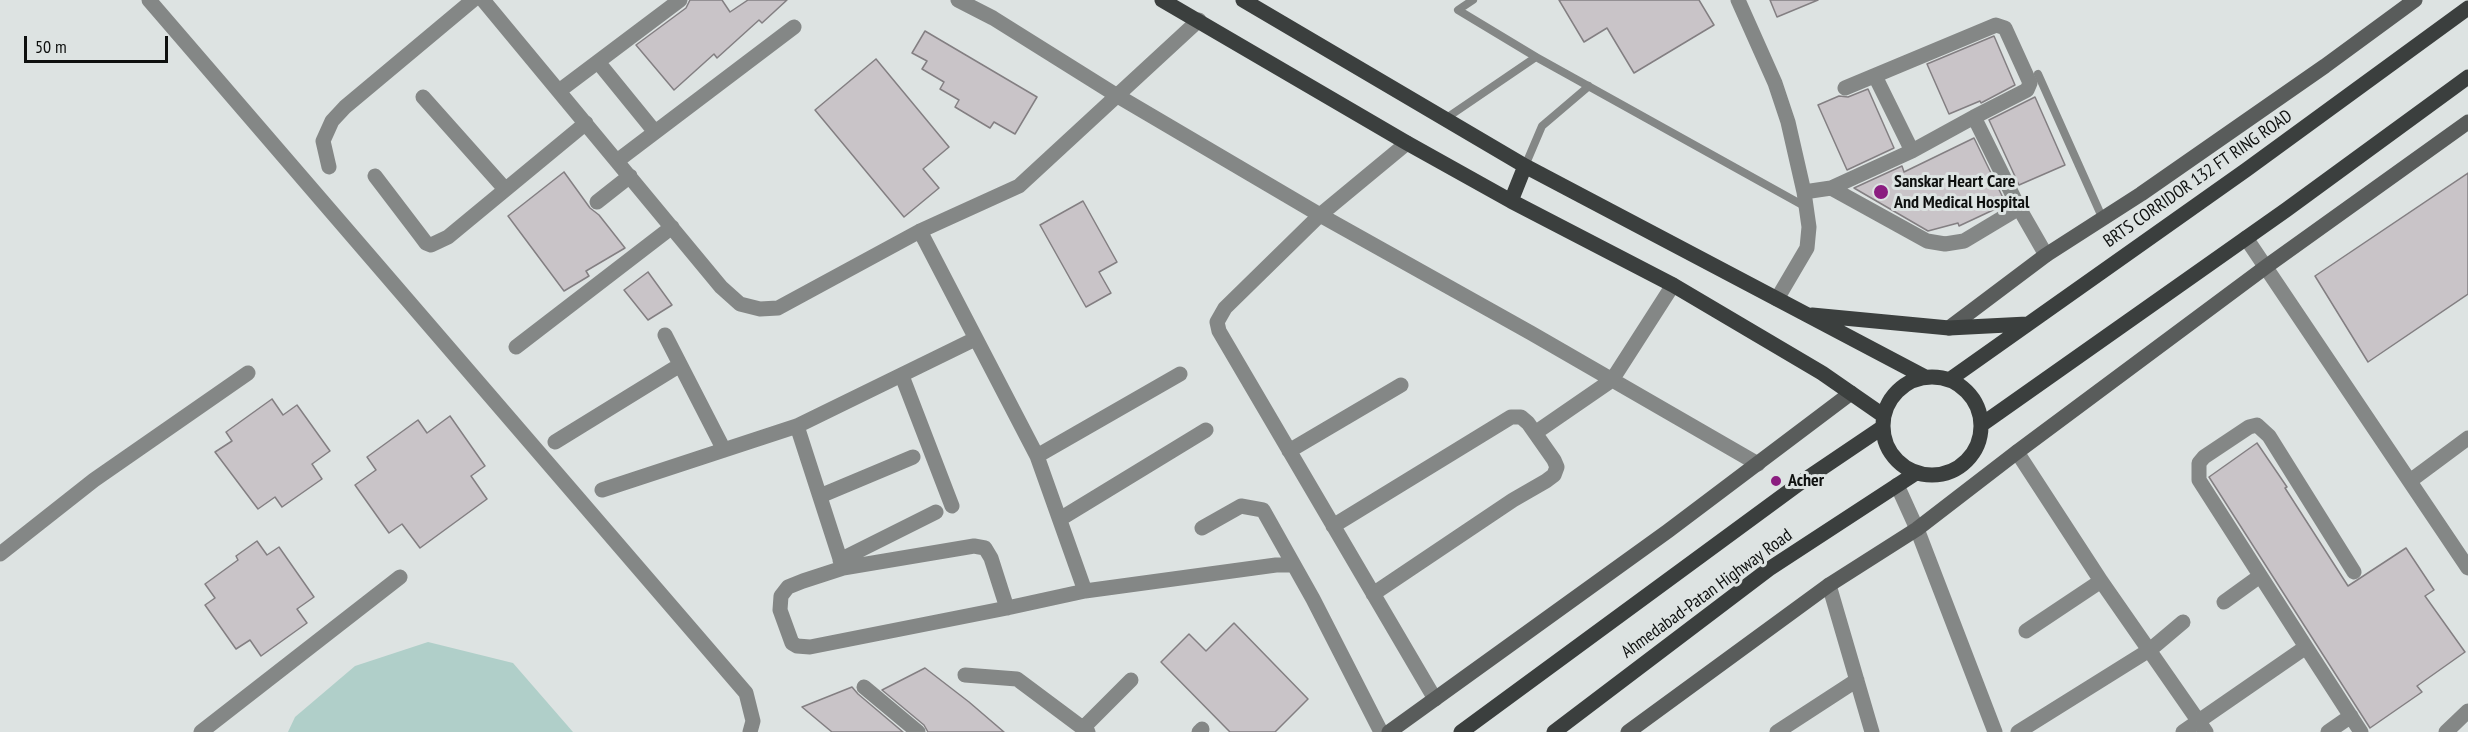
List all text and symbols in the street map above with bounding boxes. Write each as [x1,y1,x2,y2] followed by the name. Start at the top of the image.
[27,24,171,62] scale bar
[35,35,67,58] text: 50 m
[2100,106,2296,252] street label: BRTS CORRIDOR 132 FT RING ROAD
[1894,171,2029,213] place label: Sanskar Heart Care And Medical Hospital
[1872,183,1890,201] marker: Sanskar Heart Care And Medical Hospital
[1788,470,1824,492] place label: Acher
[1769,474,1783,488] marker: Acher
[1617,525,1797,663] street label: Ahmedabad-Patan Highway Road

